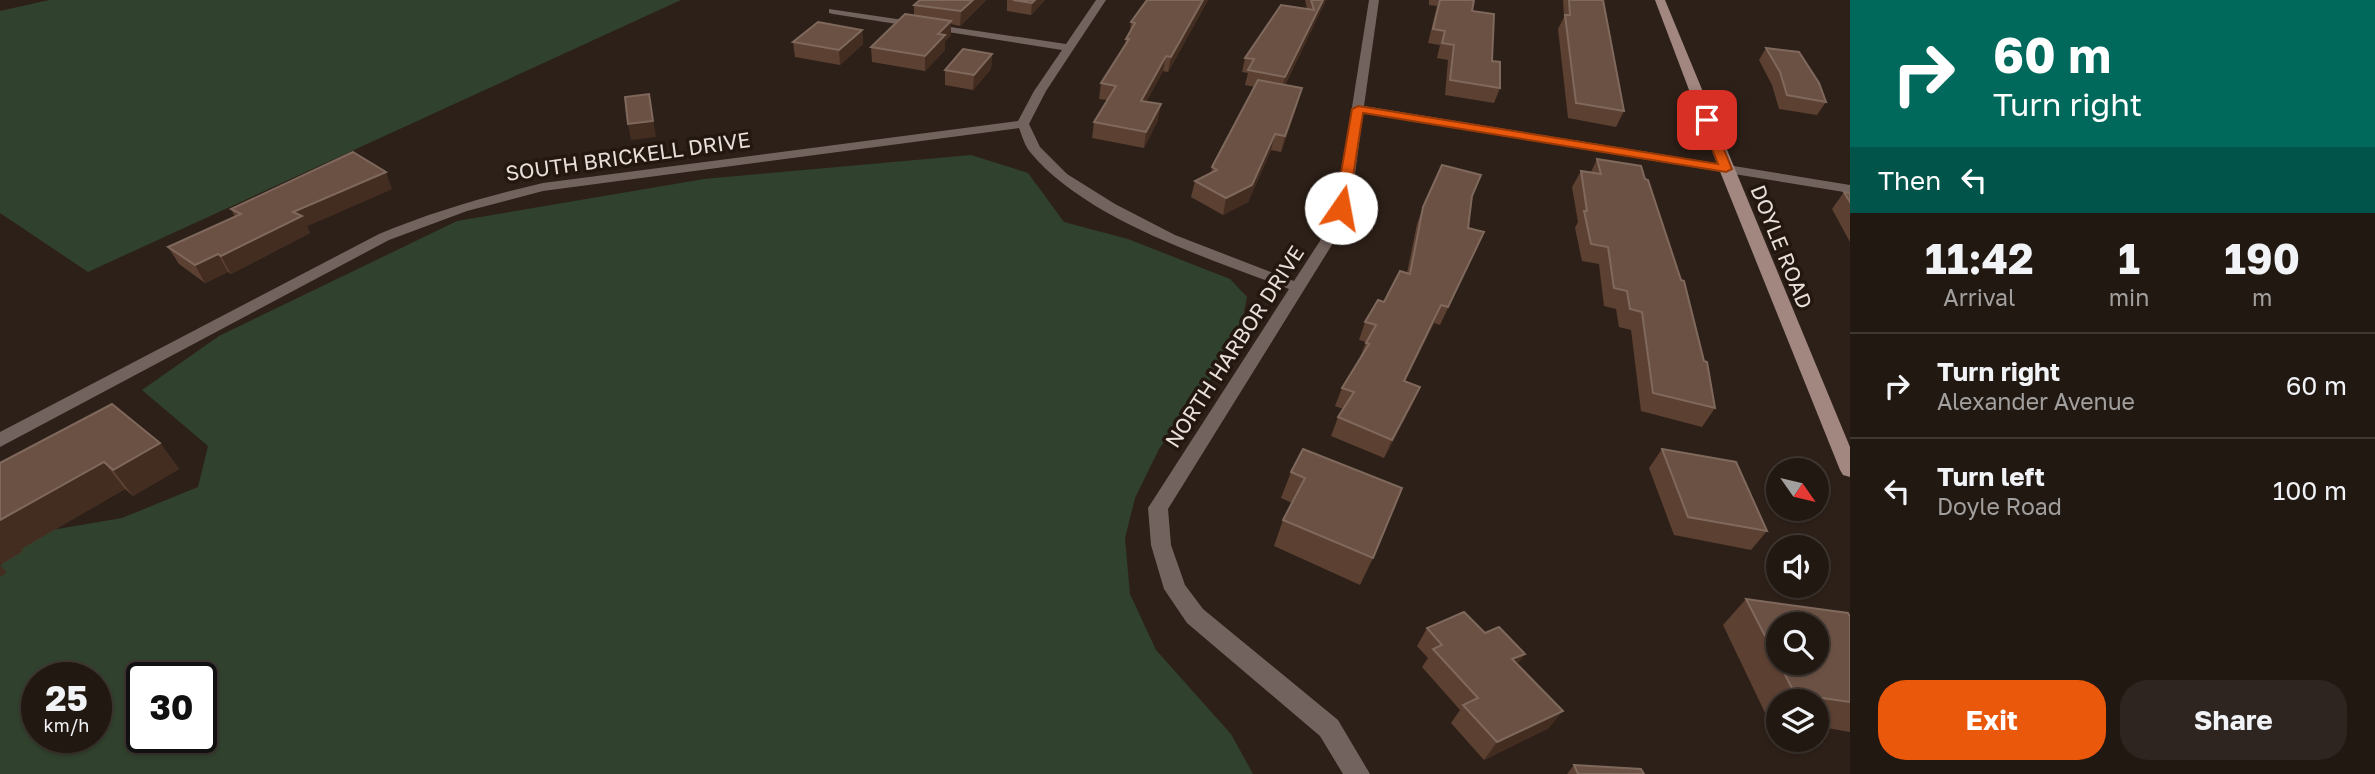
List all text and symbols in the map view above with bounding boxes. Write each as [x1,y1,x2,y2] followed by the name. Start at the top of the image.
[1993,25,2111,84] text: 60 m
[1878,28,1969,119] icon: right
[1993,85,2142,123] text: Turn right
[1677,90,1737,150] pin
[1688,101,1726,139] icon: arrive
[504,126,752,186] street label: SOUTH BRICKELL DRIVE
[1955,161,1993,199] icon: left
[1878,165,1941,196] text: Then
[1304,171,1378,245] position arrow
[1745,181,1819,312] street label: DOYLE ROAD
[1925,233,2034,283] text: 11:42
[2118,233,2140,283] text: 1
[2224,233,2300,283] text: 190
[1159,241,1309,452] street label: NORTH HARBOR DRIVE
[1943,283,2015,311] text: Arrival
[2109,283,2149,311] text: min
[2252,283,2272,311] text: m
[1937,356,2060,387] text: Turn right
[1878,367,1916,405] icon: right
[2286,370,2347,401] text: 60 m
[1937,387,2135,415] text: Alexander Avenue
[1766,458,1829,522] north arrow
[1766,458,1829,752] map controls
[1937,461,2045,492] text: Turn left
[1878,472,1916,510] icon: left
[2273,475,2347,506] text: 100 m
[1937,492,2062,520] text: Doyle Road
[1766,535,1829,598] button: sound
[1766,612,1829,675] button: search
[126,662,217,753] speed limit sign: 30
[45,677,88,719] text: 25
[1878,680,2106,760] button: Exit
[2120,680,2347,760] button: Share
[1766,689,1829,752] button: layers
[44,714,89,736] text: km/h

